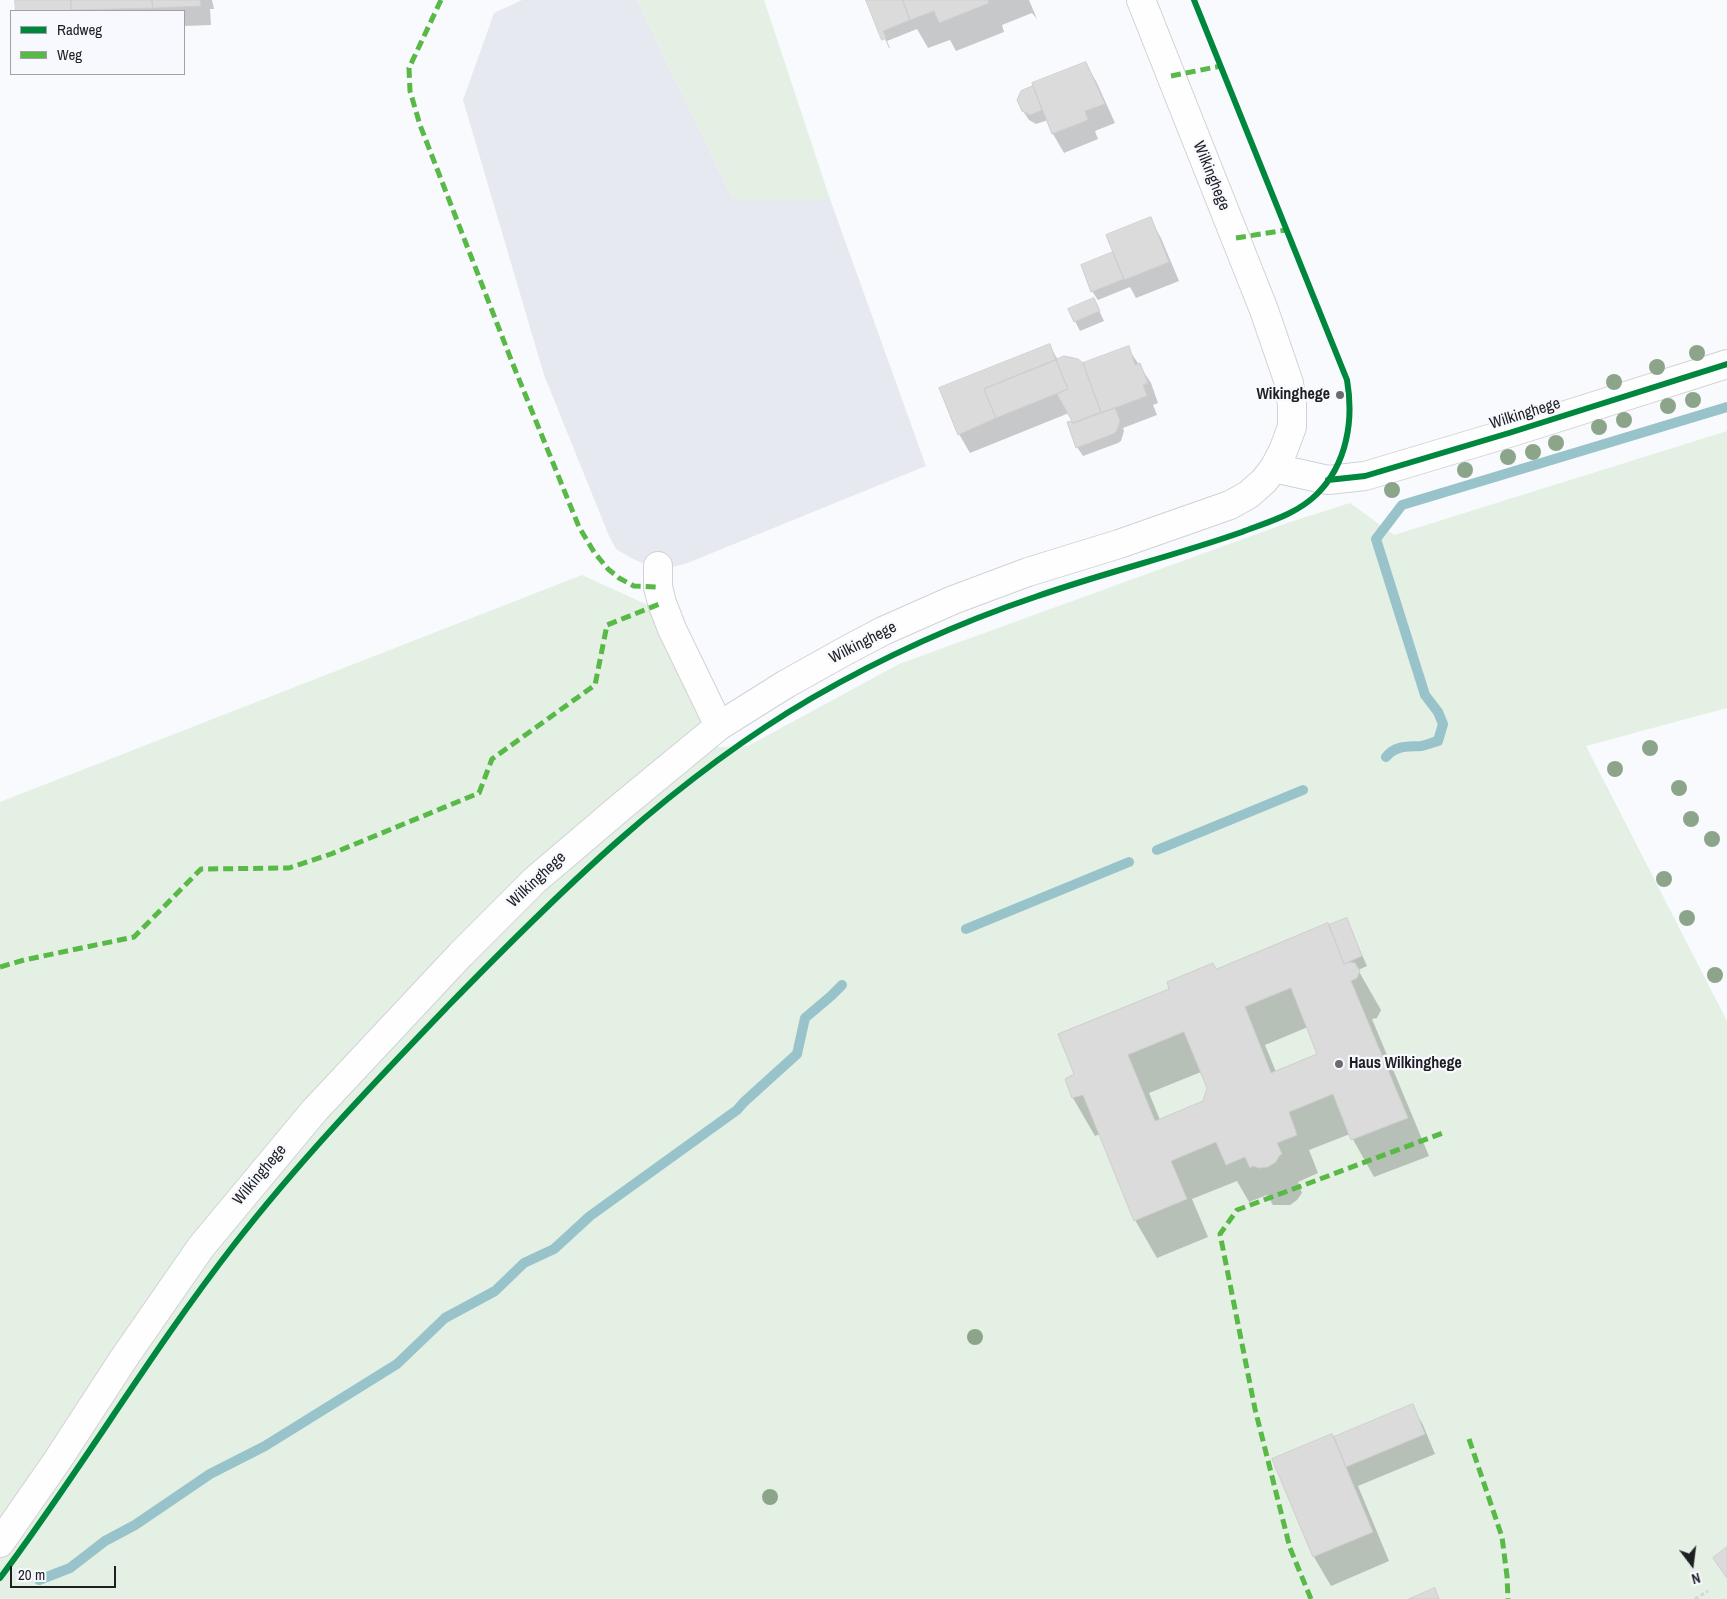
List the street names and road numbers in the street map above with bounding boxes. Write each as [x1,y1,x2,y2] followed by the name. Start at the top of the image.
[1188,139,1234,213] street label: Wilkinghege
[1487,394,1563,434] street label: Wilkinghege
[826,618,900,668] street label: Wilkinghege
[504,848,570,912] street label: Wilkinghege
[229,1141,291,1209] street label: Wilkinghege

